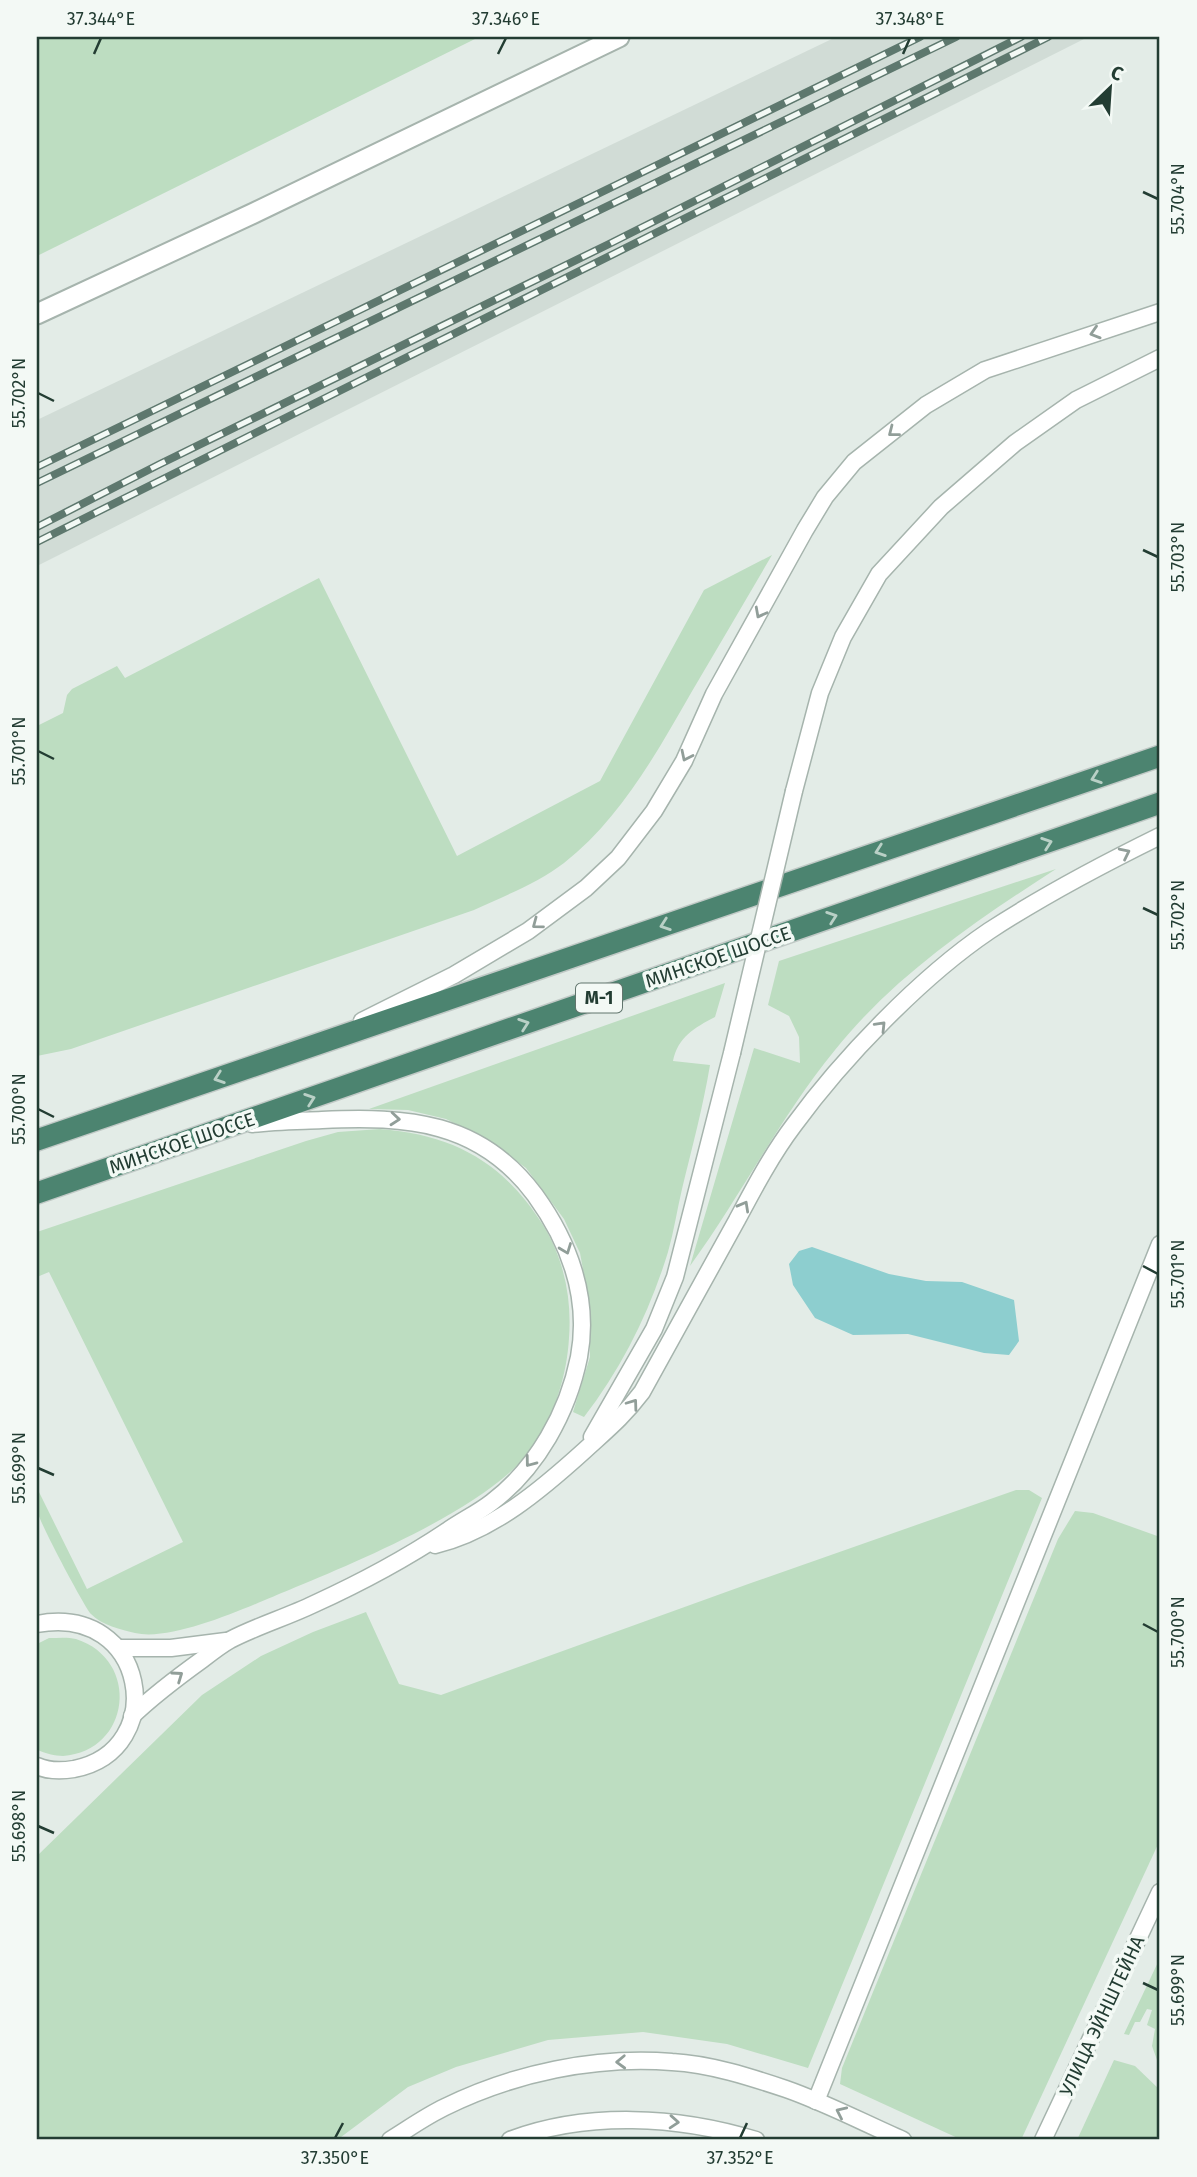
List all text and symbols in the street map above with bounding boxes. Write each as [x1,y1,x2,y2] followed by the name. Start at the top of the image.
[67,8,135,30] text: 37.344°E
[472,8,540,30] text: 37.346°E
[876,8,944,30] text: 37.348°E
[1074,52,1144,122] north arrow
[1107,60,1127,86] text: С
[1167,163,1189,235] text: 55.704°N
[1089,324,1101,339] one-way arrow
[8,358,30,428] text: 55.702°N
[888,423,900,436] one-way arrow
[1167,522,1189,592] text: 55.703°N
[755,606,769,618] one-way arrow
[8,716,30,786] text: 55.701°N
[680,749,694,761] one-way arrow
[1090,770,1102,784] one-way arrow
[1040,837,1052,851] one-way arrow
[875,843,887,857] one-way arrow
[1118,848,1130,862] one-way arrow
[1167,880,1189,950] text: 55.702°N
[825,911,838,925] one-way arrow
[533,916,545,928] one-way arrow
[660,917,672,931] one-way arrow
[642,921,794,993] street label: МИНСКОЕ ШОССЕ
[576,984,622,1013] road number: М-1
[518,1018,530,1032] one-way arrow
[872,1021,885,1034] one-way arrow
[213,1070,225,1084] one-way arrow
[8,1073,30,1145] text: 55.700°N
[303,1093,315,1107] one-way arrow
[106,1107,258,1179] street label: МИНСКОЕ ШОССЕ
[389,1112,400,1127] one-way arrow
[736,1201,749,1214] one-way arrow
[1167,1239,1189,1309] text: 55.701°N
[558,1242,572,1254] one-way arrow
[624,1400,637,1412] one-way arrow
[8,1432,30,1504] text: 55.699°N
[525,1454,538,1467] one-way arrow
[1167,1596,1189,1668] text: 55.700°N
[170,1672,183,1684] one-way arrow
[8,1790,30,1862] text: 55.698°N
[1055,1932,1149,2100] street label: УЛИЦА ЭЙНШТЕЙНА
[1167,1954,1189,2026] text: 55.699°N
[616,2055,627,2070] one-way arrow
[836,2106,848,2120] one-way arrow
[668,2114,679,2129] one-way arrow
[301,2147,369,2169] text: 37.350°E
[706,2147,774,2169] text: 37.352°E

